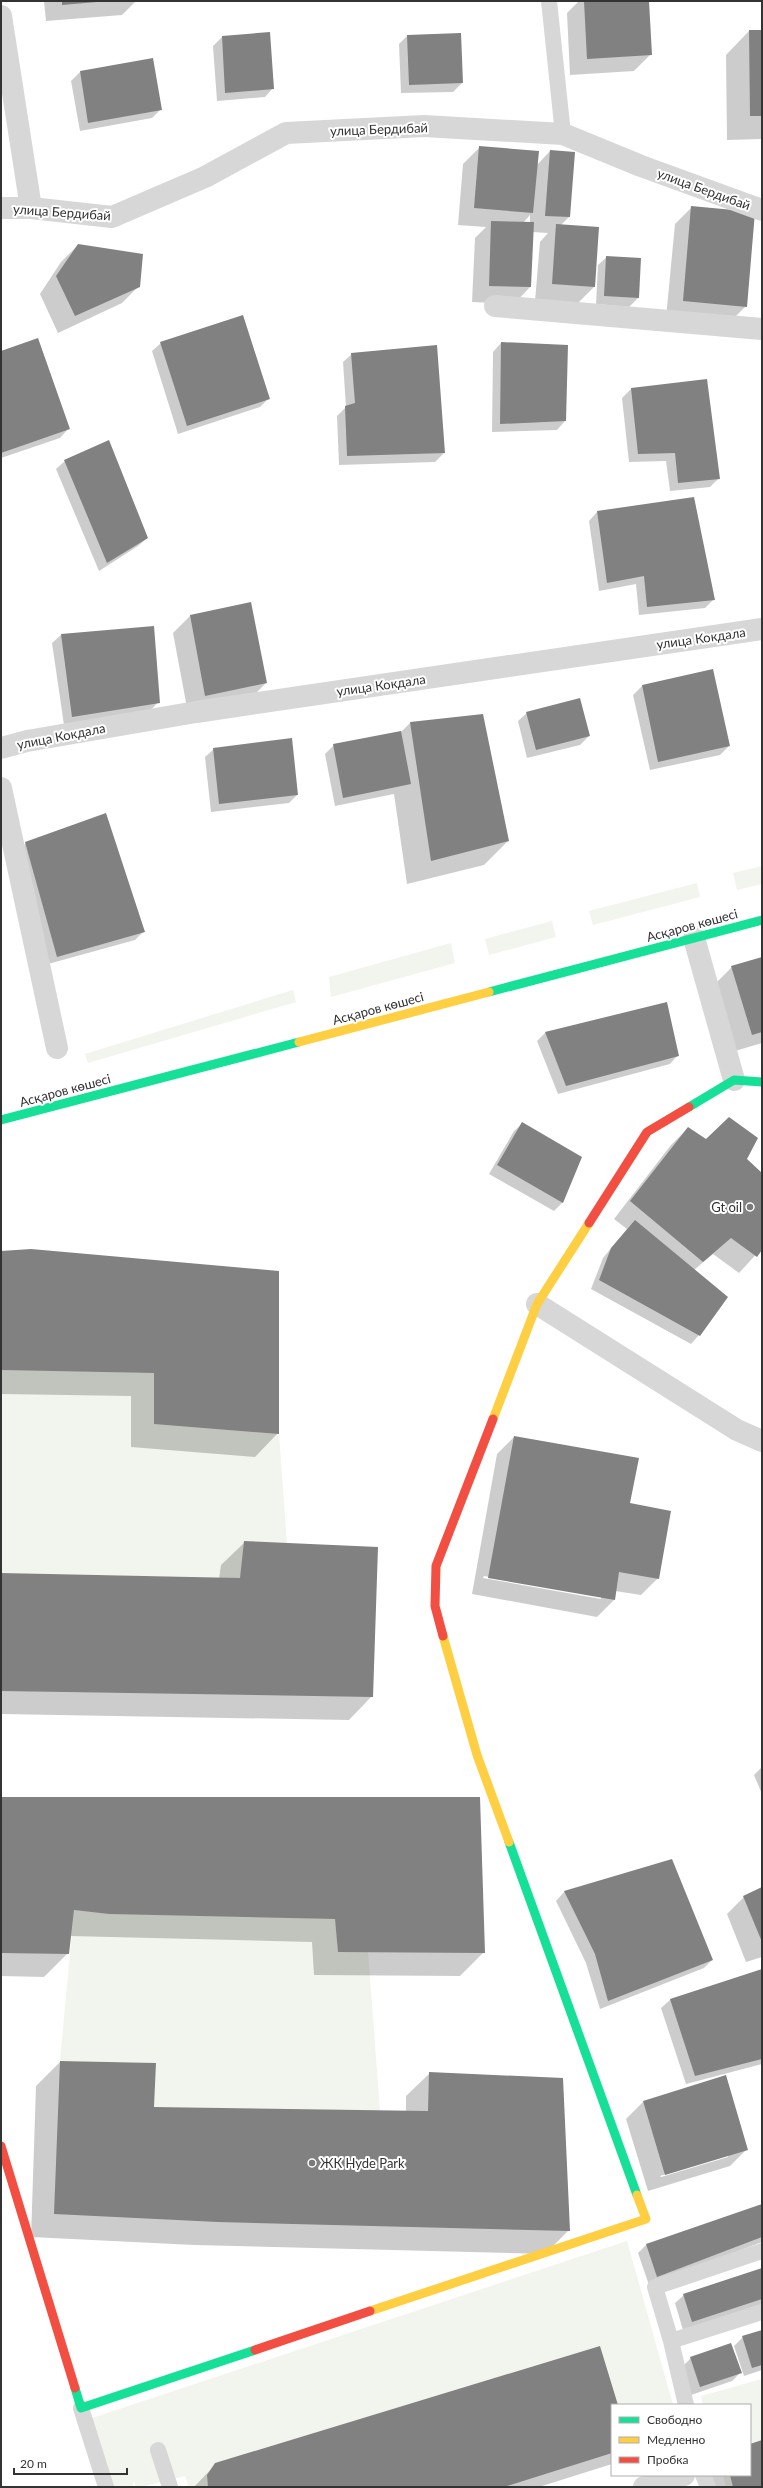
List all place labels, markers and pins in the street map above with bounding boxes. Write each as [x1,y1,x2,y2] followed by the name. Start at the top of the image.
[711,1199,742,1215] place label: Gt oil
[745,1202,755,1212] marker: Gt oil
[320,2155,405,2171] place label: ЖК Hyde Park
[307,2158,317,2168] marker: ЖК Hyde Park

